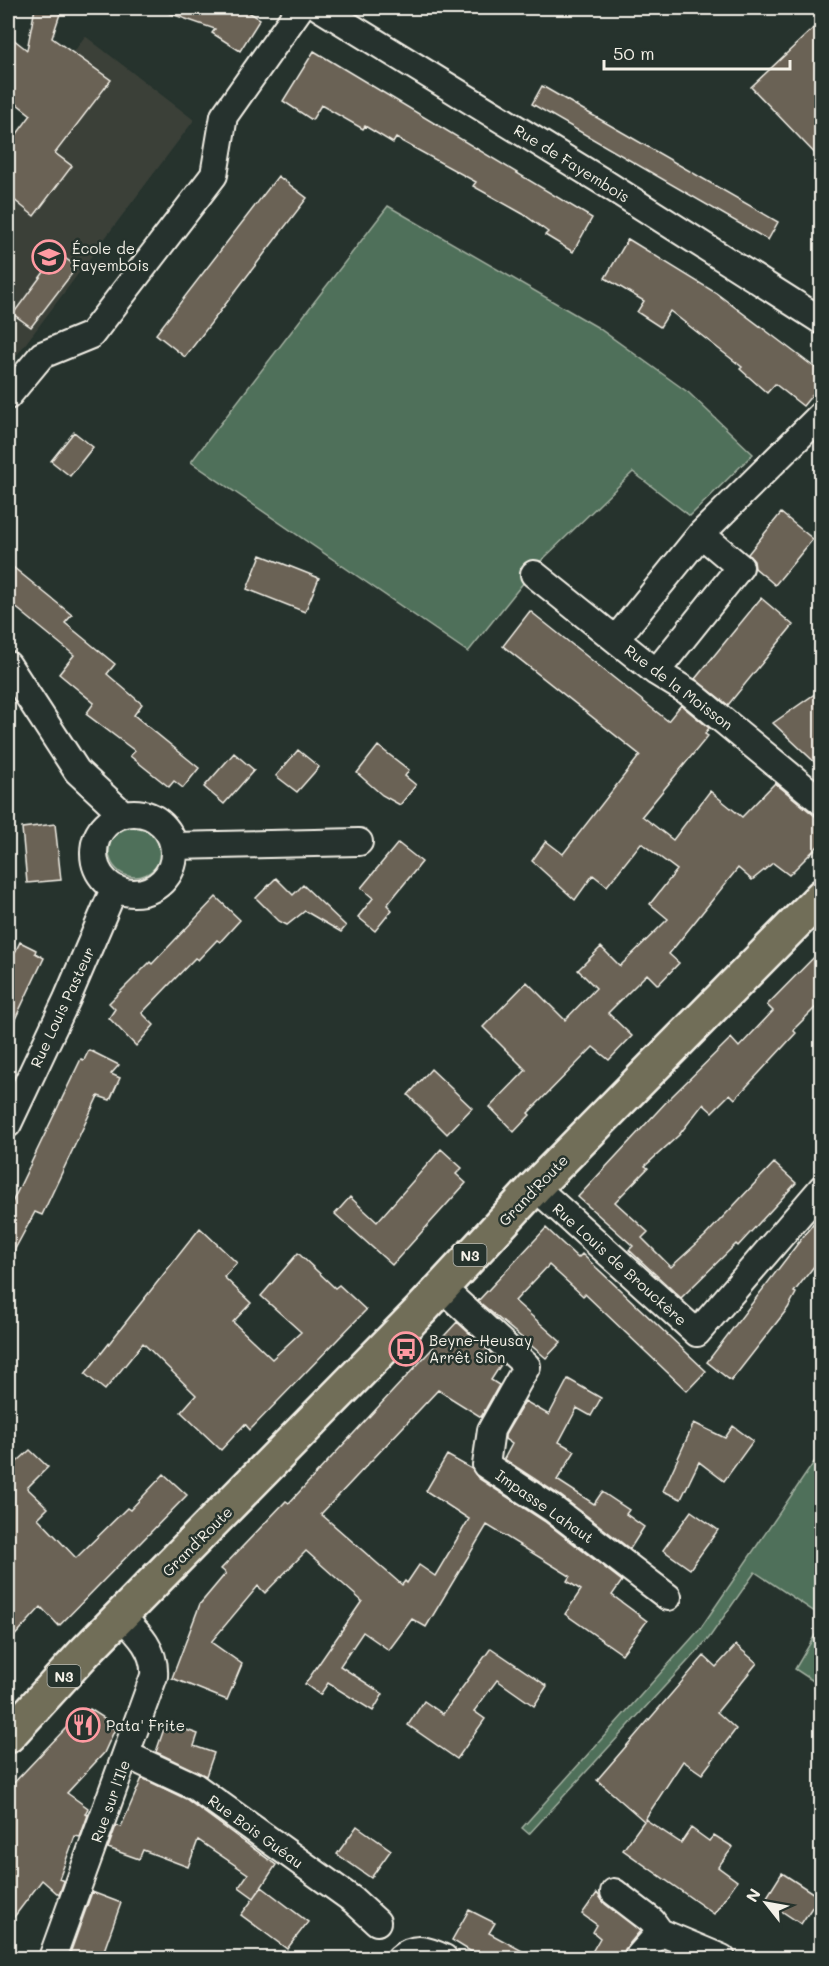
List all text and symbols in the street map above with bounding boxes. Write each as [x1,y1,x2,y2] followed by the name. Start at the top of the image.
[604,33,790,71] scale bar
[613,41,655,65] text: 50 m
[510,119,634,207] street label: Rue de Fayembois
[72,238,149,275] place label: École de Fayembois
[31,239,67,275] school or university icon: École de Fayembois
[621,640,737,734] street label: Rue de la Moisson
[25,943,99,1071] street label: Rue Louis Pasteur
[494,1150,572,1230] street label: Grand'Route
[549,1198,691,1330] street label: Rue Louis de Brouckère
[454,1244,486,1266] road number: N3
[429,1330,532,1367] place label: Beyne-Heusay Arrêt Sion
[388,1331,424,1367] bus stop icon: Beyne-Heusay Arrêt Sion
[492,1465,598,1547] street label: Impasse Lahaut
[157,1501,237,1581] street label: Grand'Route
[48,1665,80,1687] road number: N3
[65,1707,101,1743] restaurant icon: Pata' Frite
[106,1715,185,1735] place label: Pata' Frite
[86,1757,134,1845] street label: Rue sur l'Ile
[204,1790,308,1872] street label: Rue Bois Guéau
[736,1873,796,1933] north arrow
[741,1884,765,1906] text: N

